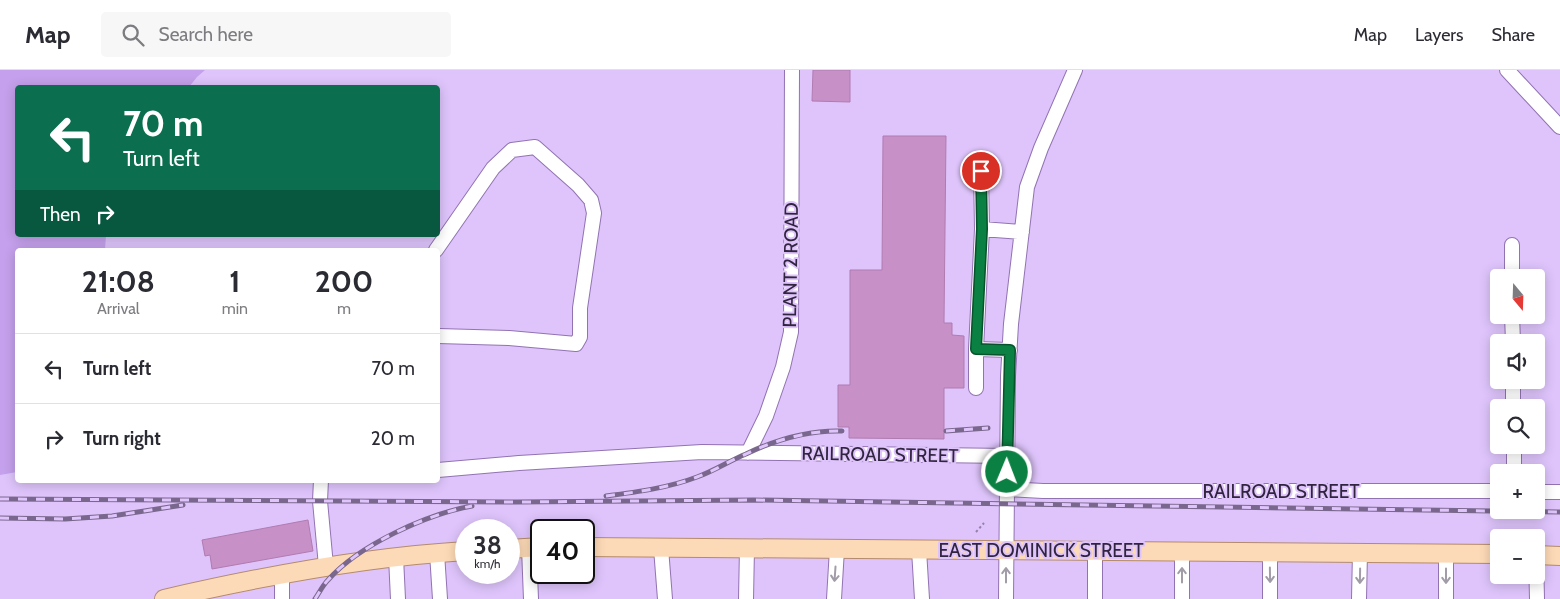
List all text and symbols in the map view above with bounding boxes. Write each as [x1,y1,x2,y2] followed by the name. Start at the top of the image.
[101,12,451,57] search box
[25,20,71,49] text: Map
[119,21,147,49] icon: search
[159,23,253,46] text: Search here
[1354,24,1387,46] text: Map
[1415,24,1464,46] text: Layers
[1492,24,1535,46] text: Share
[123,102,204,145] text: 70 m
[40,105,105,170] icon: left
[123,145,200,172] text: Turn left
[960,150,1002,192] pin
[967,157,995,185] icon: arrive
[91,200,119,228] icon: right
[778,202,803,328] street label: PLANT 2 ROAD
[40,203,81,226] text: Then
[82,263,155,300] text: 21:08
[229,263,240,300] text: 1
[315,263,373,300] text: 200
[1490,269,1545,324] north arrow
[1490,269,1545,584] map controls
[97,299,140,318] text: Arrival
[222,299,248,318] text: min
[337,299,351,318] text: m
[1490,334,1545,389] button: sound
[40,355,68,383] icon: left
[83,357,151,380] text: Turn left
[371,357,415,380] text: 70 m
[1490,399,1545,454] button: search
[40,425,68,453] icon: right
[83,427,161,450] text: Turn right
[371,427,415,450] text: 20 m
[801,442,959,467] street label: RAILROAD STREET
[980,445,1032,497] position arrow
[1490,464,1545,519] button: +
[1202,480,1360,503] street label: RAILROAD STREET
[530,519,595,584] speed limit sign: 40
[1490,529,1545,584] button: −
[473,530,502,560] text: 38
[938,539,1144,562] street label: EAST DOMINICK STREET
[474,556,501,571] text: km/h
[830,566,840,582] one-way arrow
[1001,567,1011,583] one-way arrow
[1177,567,1187,584] one-way arrow
[1265,567,1275,583] one-way arrow
[1355,567,1365,583] one-way arrow
[1441,568,1451,584] one-way arrow

